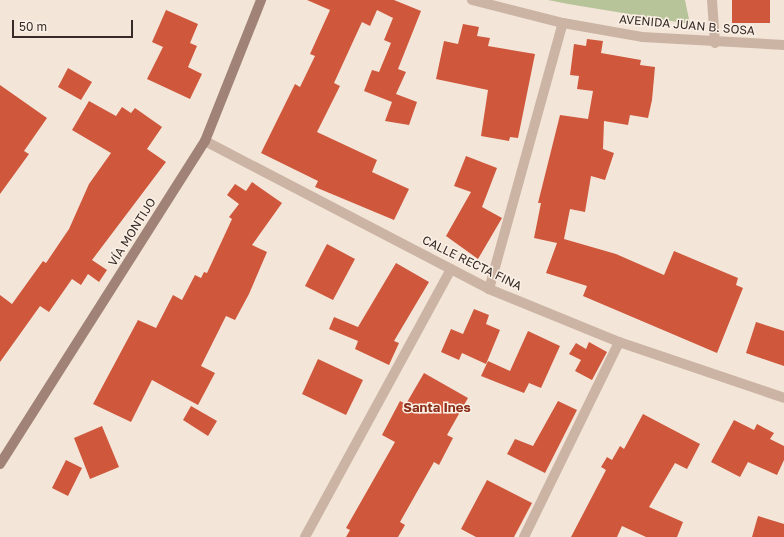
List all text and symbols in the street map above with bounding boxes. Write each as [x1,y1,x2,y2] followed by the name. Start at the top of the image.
[14,12,135,38] scale bar
[618,12,756,38] street label: AVENIDA JUAN B. SOSA
[19,19,47,34] text: 50 m
[105,195,159,269] street label: VÍA MONTIJO
[420,233,524,293] street label: CALLE RECTA FINA
[403,399,471,415] district label: Santa Ines

